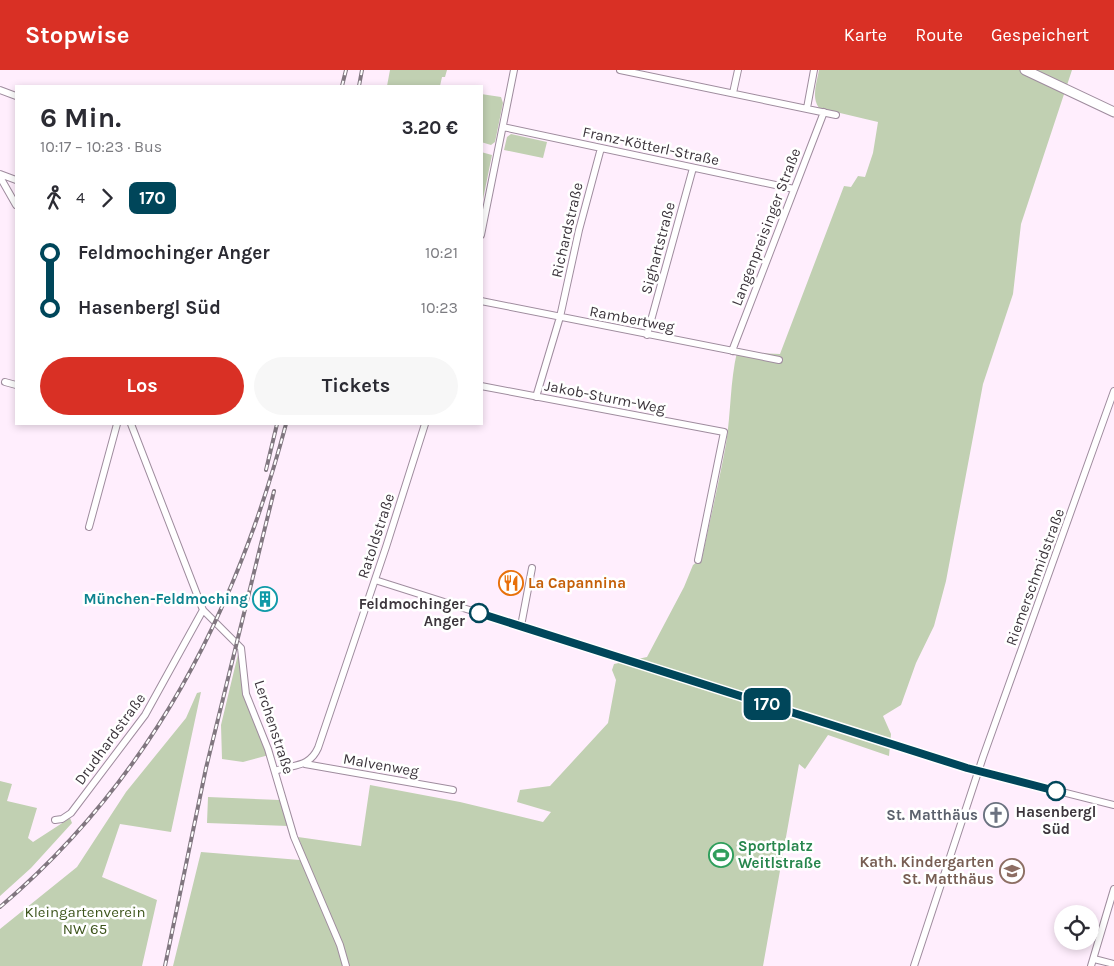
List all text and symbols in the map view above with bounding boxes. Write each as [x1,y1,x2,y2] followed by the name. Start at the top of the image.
[25,21,129,49] text: Stopwise
[844,24,887,46] text: Karte
[915,24,963,46] text: Route
[991,24,1089,46] text: Gespeichert
[40,101,121,134] text: 6 Min.
[402,117,458,139] text: 3.20 €
[581,123,721,169] street label: Franz-Kötterl-Straße
[40,137,162,156] text: 10:17 – 10:23 · Bus
[728,145,804,309] street label: Langenpreisinger Straße
[547,181,587,279] street label: Richardstraße
[40,184,68,212] icon: walk
[93,184,121,212] icon: forward
[139,187,166,209] text: 170
[76,188,85,207] text: 4
[637,200,679,296] street label: Sighartstraße
[78,242,270,264] text: Feldmochinger Anger
[425,243,458,262] text: 10:21
[78,297,221,319] text: Hasenbergl Süd
[421,298,458,317] text: 10:23
[588,302,677,336] street label: Rambertweg
[40,357,244,415] button: Los
[254,357,458,415] button: Tickets
[543,376,667,418] street label: Jakob-Sturm-Weg
[354,491,398,581] street label: Ratoldstraße
[1002,506,1068,648] street label: Riemerschmidstraße
[498,570,524,596] restaurant icon: La Capannina
[528,574,626,592] place label: La Capannina
[252,586,278,612] building icon: München-Feldmoching
[83,590,248,608] place label: München-Feldmoching
[359,595,465,630] place label: Feldmochinger Anger
[469,603,489,623] marker: Feldmochinger Anger
[250,678,298,776] street label: Lerchenstraße
[738,688,796,720] line badge: 170
[71,690,149,788] street label: Drudhardstraße
[754,693,780,715] text: 170
[342,749,421,781] street label: Malvenweg
[1046,781,1066,801] marker: Hasenbergl Süd
[983,802,1009,828] church icon: St. Matthäus
[1016,803,1096,838] place label: Hasenbergl Süd
[886,806,978,824] place label: St. Matthäus
[738,837,821,872] place label: Sportplatz Weitlstraße
[708,842,734,868] sports icon: Sportplatz Weitlstraße
[860,853,994,888] place label: Kath. Kindergarten St. Matthäus
[999,858,1025,884] school or university icon: Kath. Kindergarten St. Matthäus
[25,903,145,938] park label: Kleingartenverein NW 65
[1054,905,1099,950] map controls
[1054,905,1099,950] button: locate

